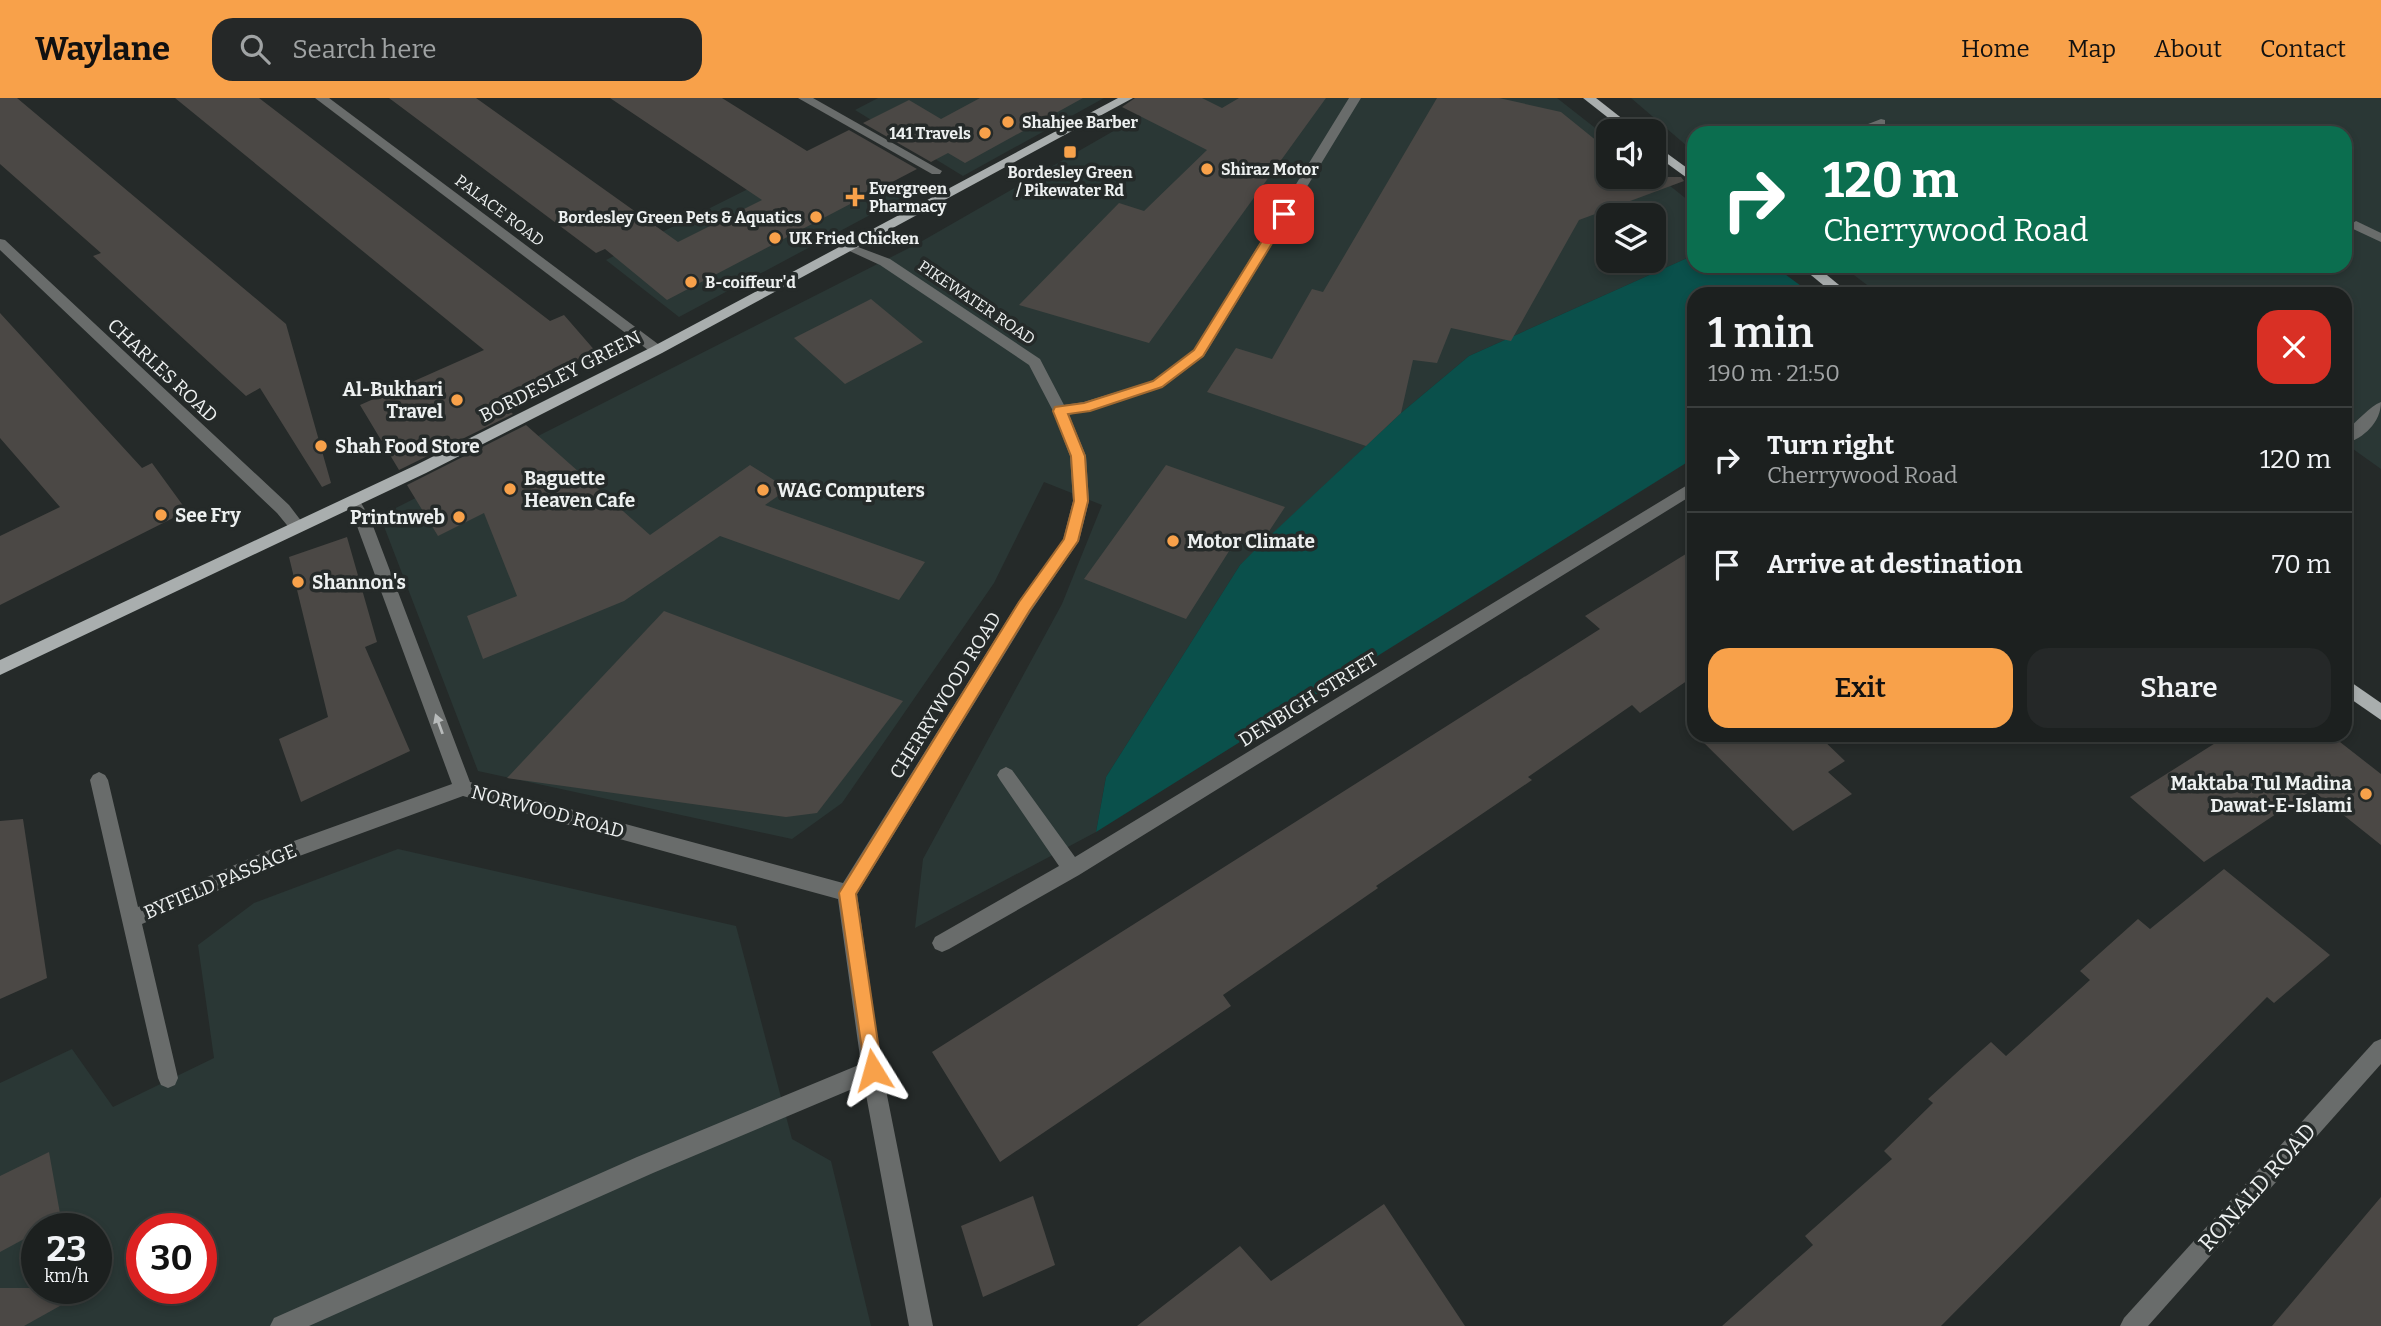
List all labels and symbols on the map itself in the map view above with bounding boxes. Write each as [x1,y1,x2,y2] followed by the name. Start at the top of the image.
[1022,113,1139,132] place label: Shahjee Barber
[1000,114,1016,130] marker: Shahjee Barber
[889,124,971,143] place label: 141 Travels
[977,125,993,141] marker: 141 Travels
[1062,144,1078,160] marker: Bordesley Green / Pikewater Rd
[1221,160,1319,179] place label: Shiraz Motor
[1199,161,1215,177] marker: Shiraz Motor
[1008,163,1133,200] place label: Bordesley Green / Pikewater Rd
[451,171,548,250] street label: PALACE ROAD
[869,179,948,216] place label: Evergreen Pharmacy
[1254,184,1314,244] pin
[847,189,863,205] marker: Evergreen Pharmacy
[558,208,802,227] place label: Bordesley Green Pets & Aquatics
[808,209,824,225] marker: Bordesley Green Pets & Aquatics
[789,229,920,248] place label: UK Fried Chicken
[767,230,783,246] marker: UK Fried Chicken
[915,256,1039,349] street label: PIKEWATER ROAD
[705,273,796,292] place label: B-coiffeur'd
[683,274,699,290] marker: B-coiffeur'd
[103,313,222,427] street label: CHARLES ROAD
[476,326,645,427] street label: BORDESLEY GREEN
[342,378,443,423] place label: Al-Bukhari Travel
[449,392,465,408] marker: Al-Bukhari Travel
[335,435,480,458] place label: Shah Food Store
[313,438,329,454] marker: Shah Food Store
[524,467,635,512] place label: Baguette Heaven Cafe
[777,479,925,502] place label: WAG Computers
[502,481,518,497] marker: Baguette Heaven Cafe
[755,482,771,498] marker: WAG Computers
[175,504,241,527] place label: See Fry
[350,506,445,529] place label: Printnweb
[153,507,169,523] marker: See Fry
[451,509,467,525] marker: Printnweb
[1187,530,1315,553] place label: Motor Climate
[1165,533,1181,549] marker: Motor Climate
[312,571,406,594] place label: Shannon's
[290,574,306,590] marker: Shannon's
[885,608,1006,783] street label: CHERRYWOOD ROAD
[1234,647,1382,751] street label: DENBIGH STREET
[433,714,444,735] one-way arrow
[2170,772,2352,817] place label: Maktaba Tul Madina Dawat-E-Islami
[469,780,627,843] street label: NORWOOD ROAD
[2358,786,2374,802] marker: Maktaba Tul Madina Dawat-E-Islami
[140,839,300,924] street label: BYFIELD PASSAGE
[836,1033,910,1107] position arrow
[2192,1117,2322,1257] street label: RONALD ROAD
[126,1213,217,1304] speed limit sign: 30

